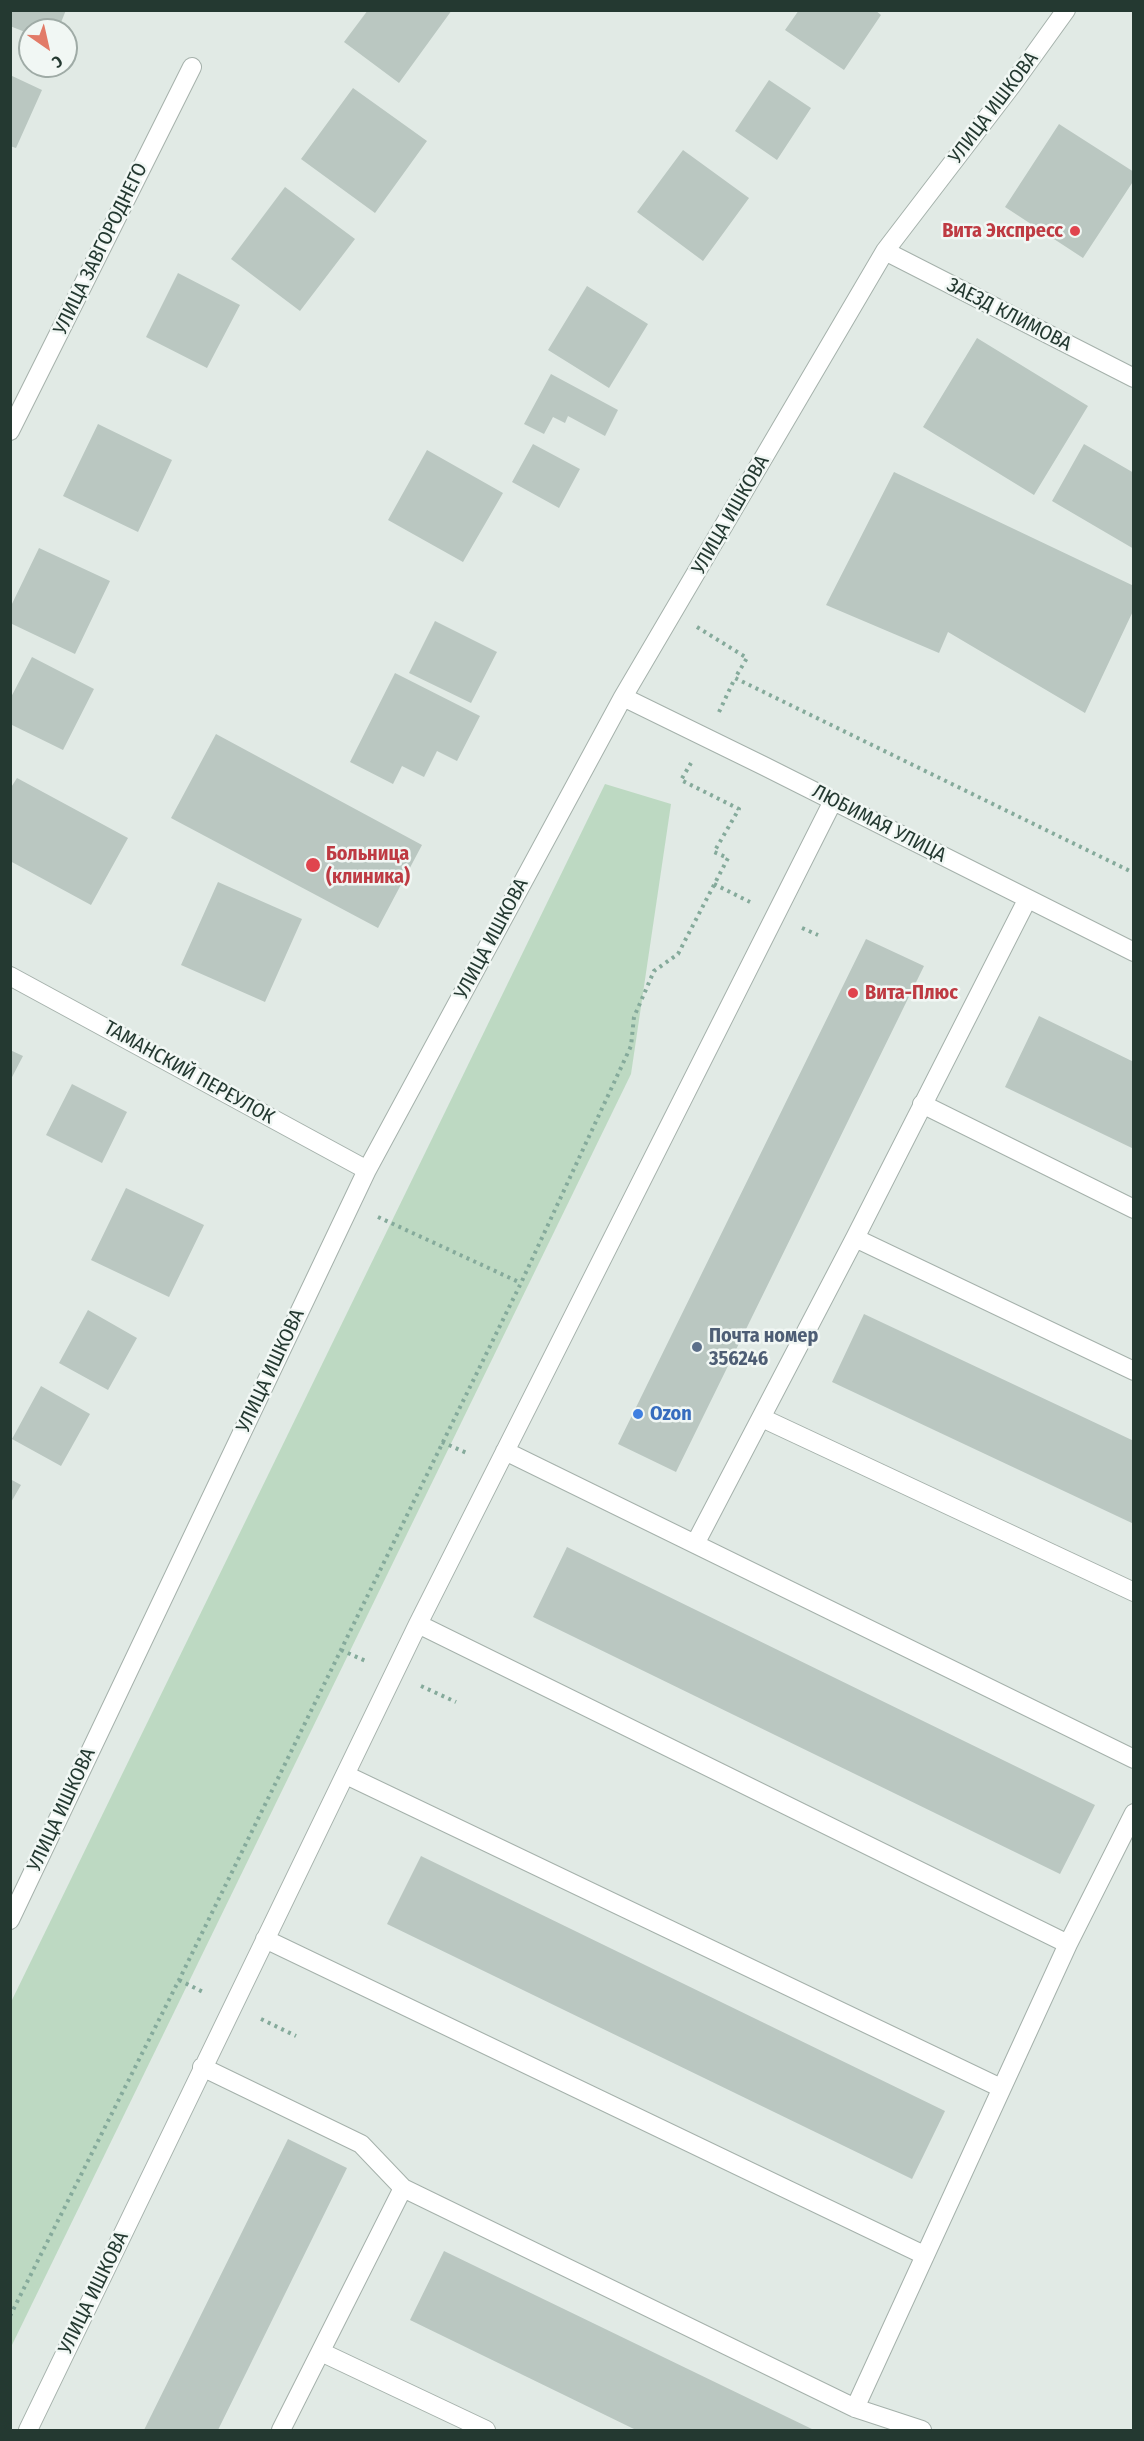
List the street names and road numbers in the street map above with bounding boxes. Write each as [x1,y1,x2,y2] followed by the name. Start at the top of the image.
[944,48,1044,168] street label: УЛИЦА ИШКОВА
[49,159,153,339] street label: УЛИЦА ЗАВГОРОДНЕГО
[943,273,1075,357] street label: ЗАЕЗД КЛИМОВА
[687,451,775,579] street label: УЛИЦА ИШКОВА
[808,780,950,868] street label: ЛЮБИМАЯ УЛИЦА
[450,874,534,1004] street label: УЛИЦА ИШКОВА
[100,1016,278,1130] street label: ТАМАНСКИЙ ПЕРЕУЛОК
[232,1305,310,1437] street label: УЛИЦА ИШКОВА
[23,1744,101,1876] street label: УЛИЦА ИШКОВА
[54,2228,134,2358] street label: УЛИЦА ИШКОВА

